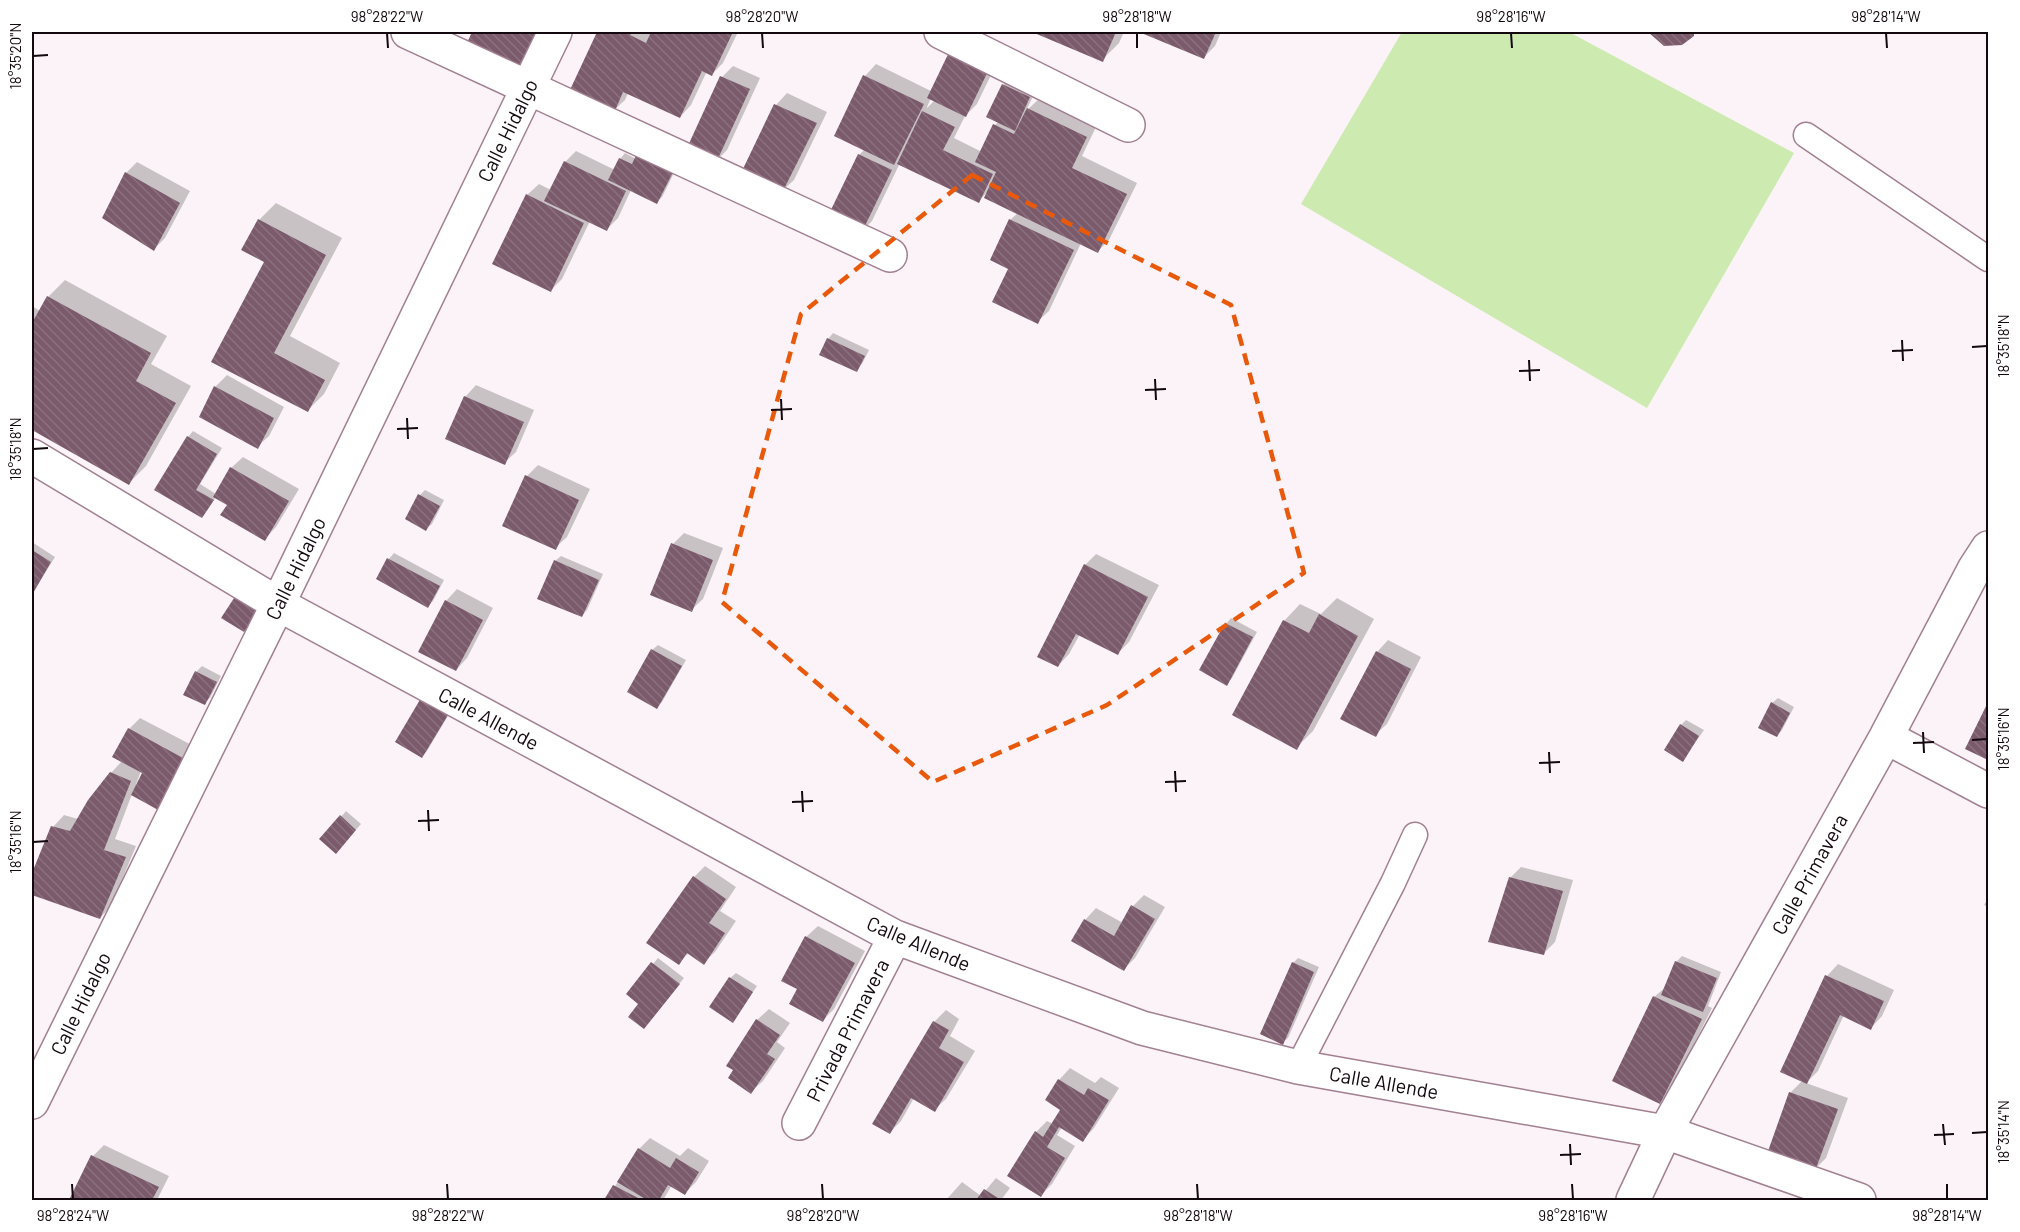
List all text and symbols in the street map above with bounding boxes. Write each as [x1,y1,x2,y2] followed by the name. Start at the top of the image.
[351,7,423,25] text: 98°28'22"W
[726,7,798,25] text: 98°28'20"W
[1102,7,1172,25] text: 98°28'18"W
[1476,7,1546,25] text: 98°28'16"W
[1851,7,1921,25] text: 98°28'14"W
[6,23,24,89] text: 18°35'20"N
[472,75,542,185] street label: Calle Hidalgo
[1994,314,2012,378] text: 18°35'18"N
[6,417,24,481] text: 18°35'18"N
[260,513,330,623] street label: Calle Hidalgo
[435,682,543,754] street label: Calle Allende
[1994,707,2012,771] text: 18°35'16"N
[1766,809,1852,939] street label: Calle Primavera
[6,810,24,874] text: 18°35'16"N
[864,910,974,976] street label: Calle Allende
[45,948,115,1058] street label: Calle Hidalgo
[801,955,893,1105] street label: Privada Primavera
[1328,1061,1440,1103] street label: Calle Allende
[1994,1100,2012,1164] text: 18°35'14"N
[37,1206,109,1224] text: 98°28'24"W
[412,1206,484,1224] text: 98°28'22"W
[787,1206,859,1224] text: 98°28'20"W
[1163,1206,1233,1224] text: 98°28'18"W
[1538,1206,1608,1224] text: 98°28'16"W
[1912,1206,1982,1224] text: 98°28'14"W

